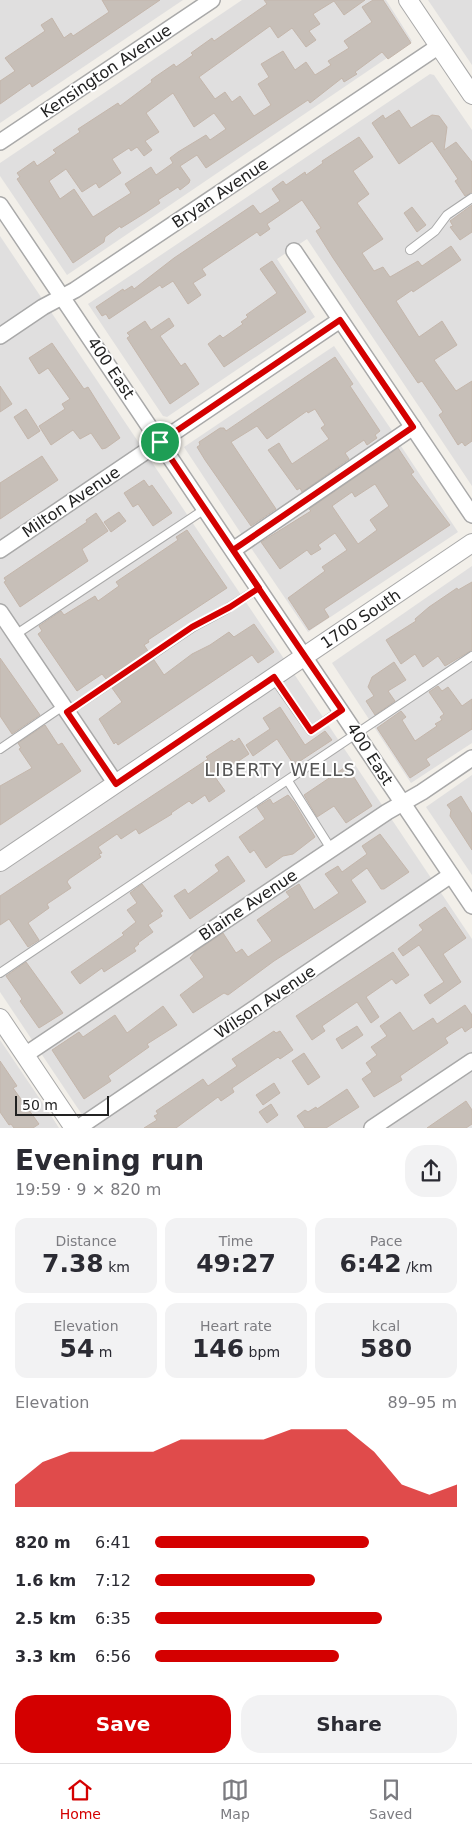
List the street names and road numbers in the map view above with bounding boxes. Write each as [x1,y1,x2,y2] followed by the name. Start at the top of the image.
[37,20,175,122] street label: Kensington Avenue
[168,154,272,232] street label: Bryan Avenue
[84,334,138,402] street label: 400 East
[19,462,123,542] street label: Milton Avenue
[317,585,404,652] street label: 1700 South
[343,719,397,789] street label: 400 East
[195,865,301,945] street label: Blaine Avenue
[211,961,319,1043] street label: Wilson Avenue

